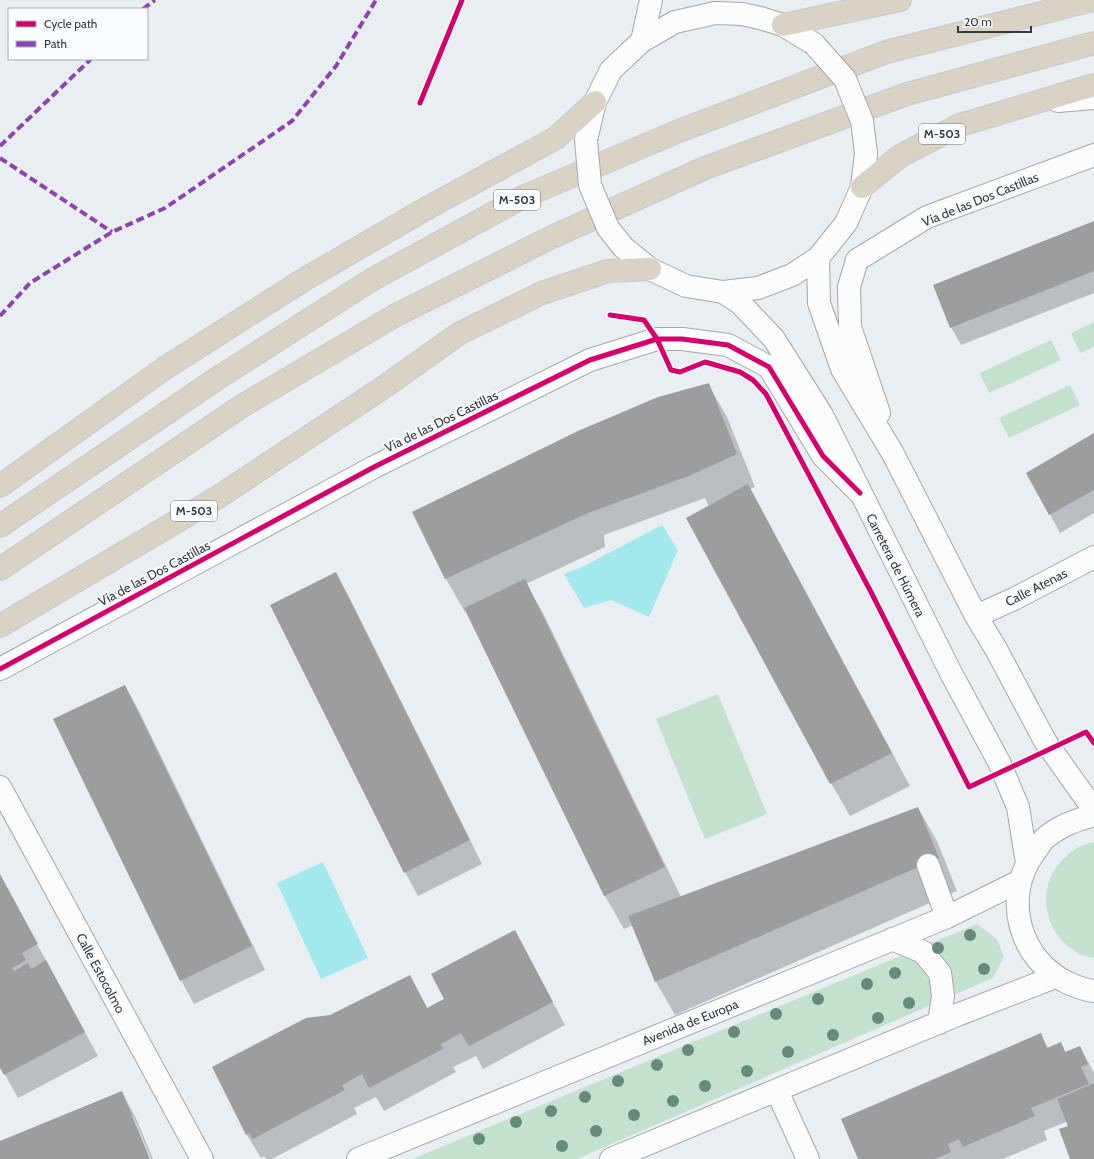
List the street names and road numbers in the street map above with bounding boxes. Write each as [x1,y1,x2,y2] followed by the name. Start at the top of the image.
[919,124,965,144] road number: M-503
[919,168,1041,230] street label: Vía de las Dos Castillas
[494,190,540,210] road number: M-503
[382,386,501,455] street label: Vía de las Dos Castillas
[171,501,217,521] road number: M-503
[863,511,929,620] street label: Carretera de Húmera
[95,536,213,609] street label: Vía de las Dos Castillas
[1002,564,1070,609] street label: Calle Atenas
[73,930,129,1016] street label: Calle Estocolmo
[640,995,741,1049] street label: Avenida de Europa

